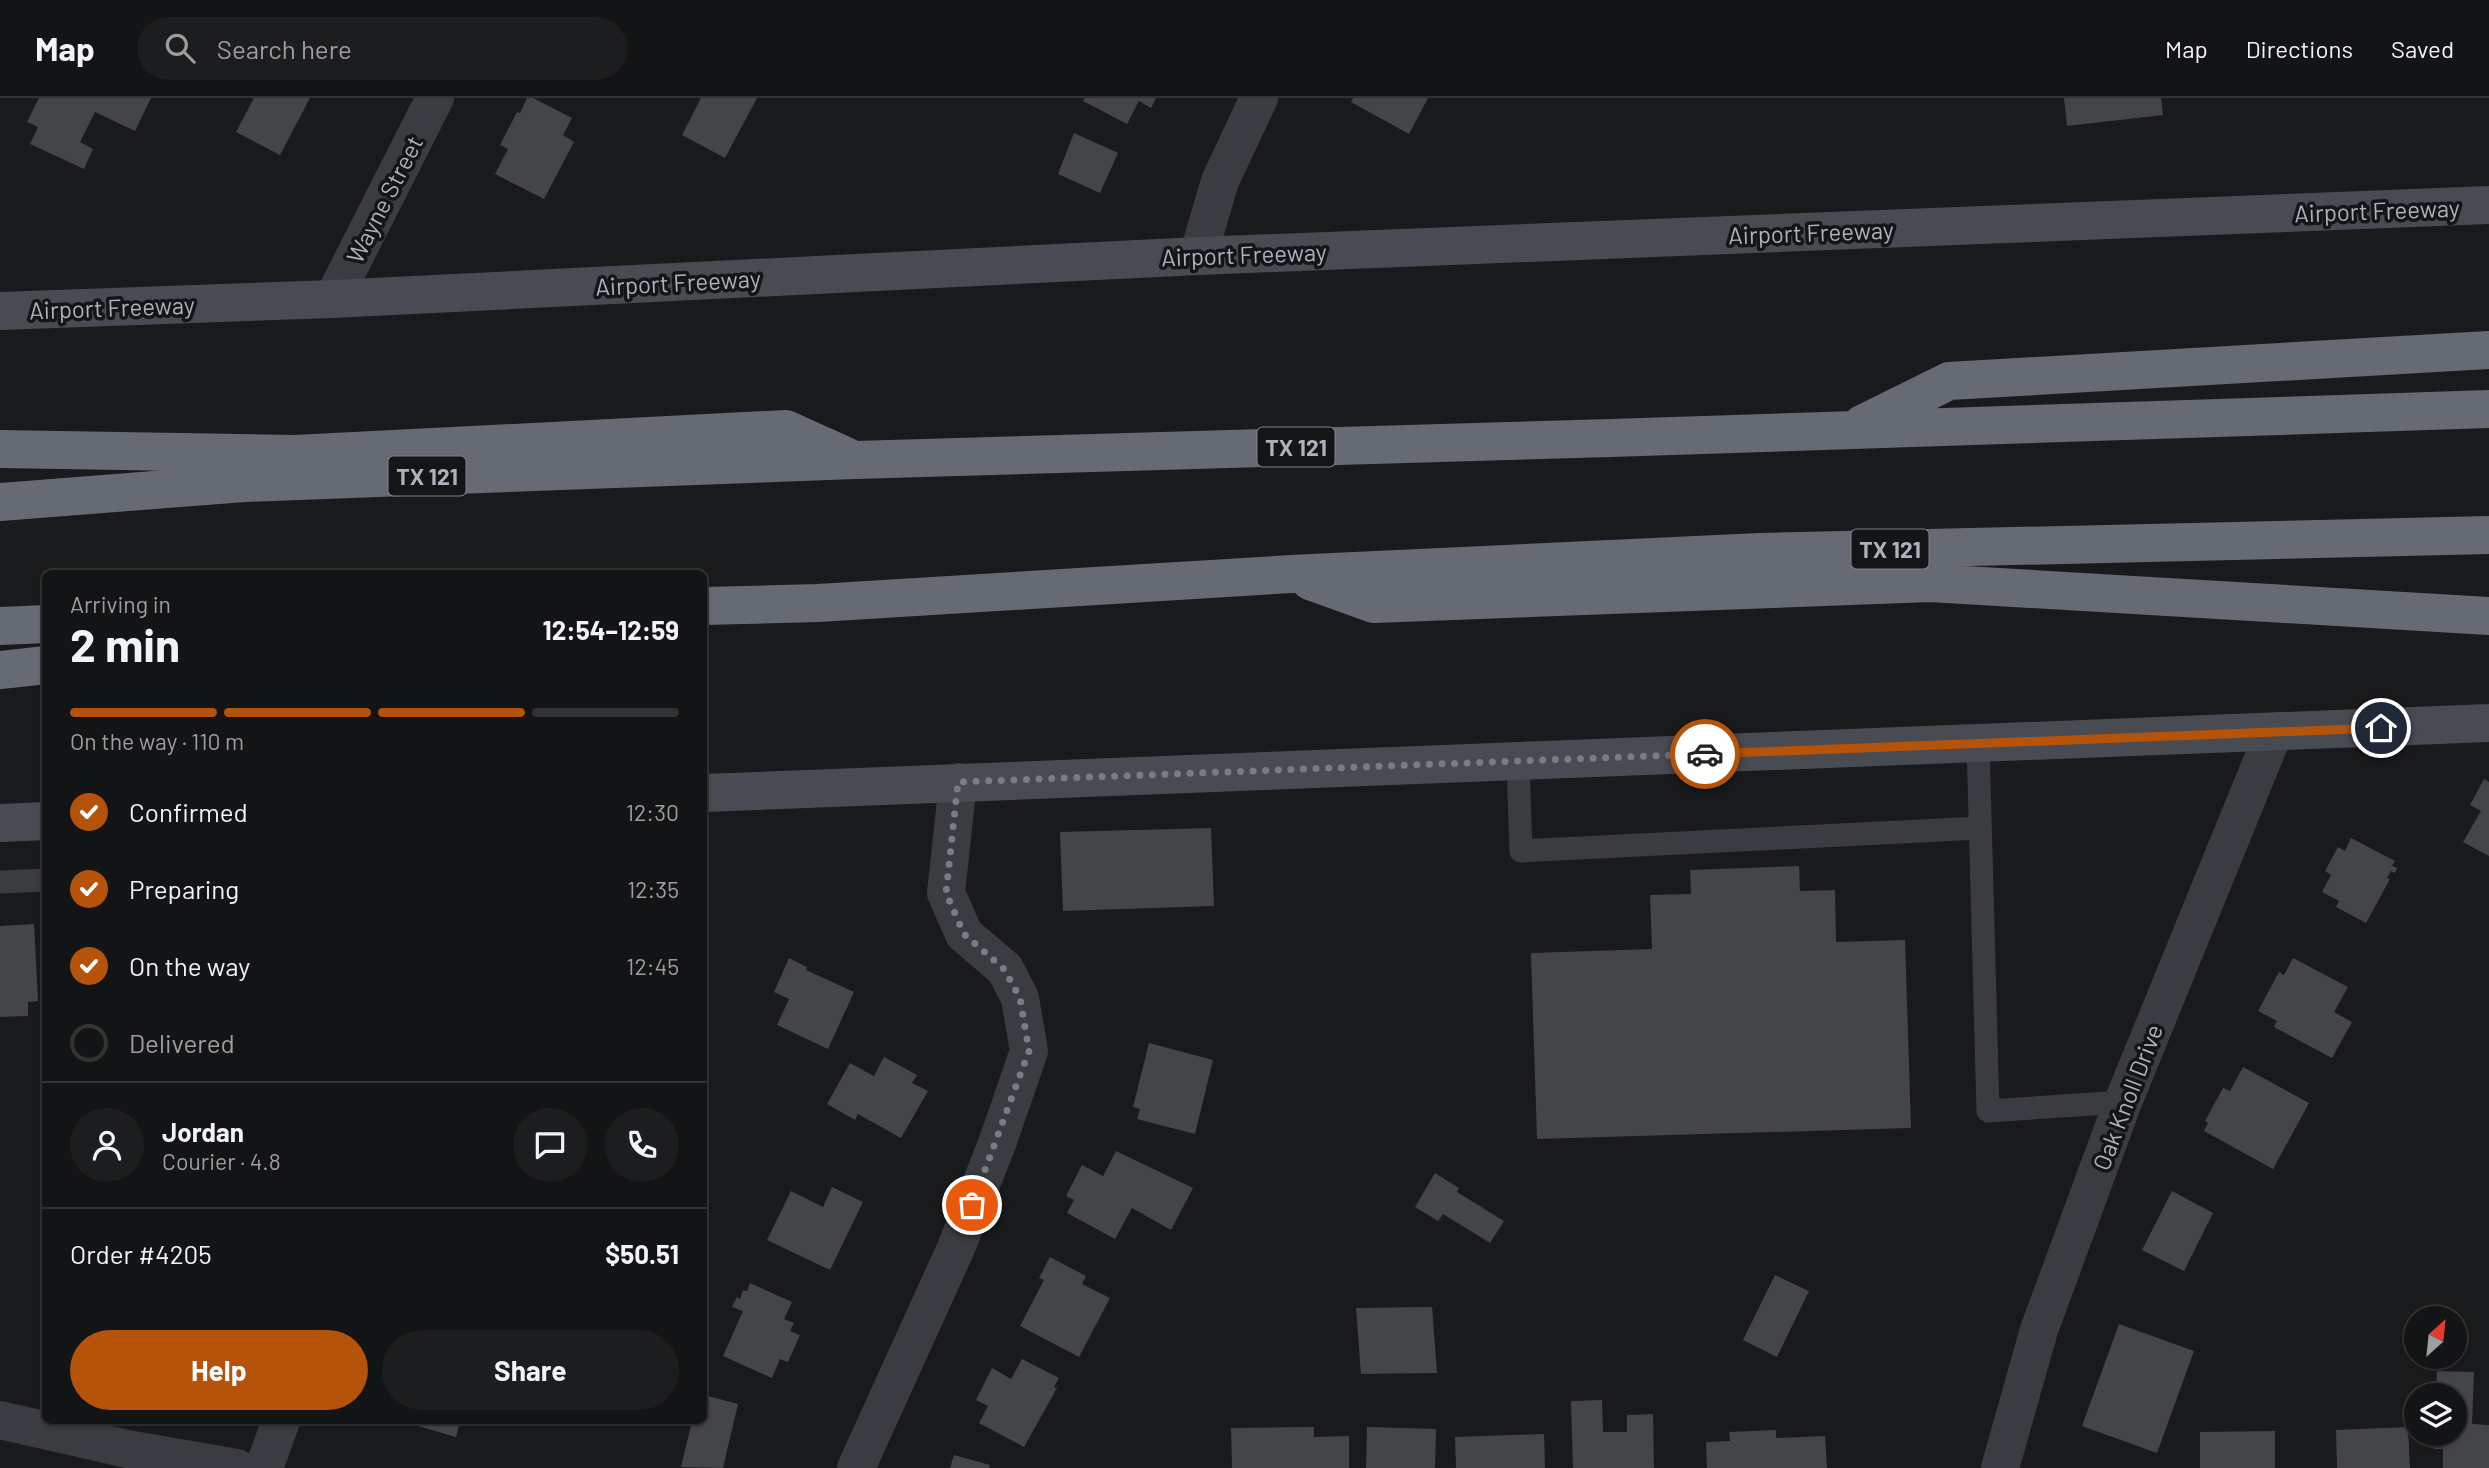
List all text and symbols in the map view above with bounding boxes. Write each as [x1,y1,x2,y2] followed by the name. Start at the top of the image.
[137,17,627,80] search box
[35,28,95,68] text: Map
[161,29,199,67] icon: search
[217,33,352,64] text: Search here
[2165,34,2208,63] text: Map
[2246,34,2353,63] text: Directions
[2391,34,2454,63] text: Saved
[340,130,428,268] street label: Wayne Street
[2294,193,2460,227] street label: Airport Freeway
[1728,215,1894,249] street label: Airport Freeway
[1161,237,1327,271] street label: Airport Freeway
[595,263,761,301] street label: Airport Freeway
[29,290,195,324] street label: Airport Freeway
[1258,428,1334,466] road number: TX 121
[388,456,466,496] road number: TX 121
[1852,530,1928,569] road number: TX 121
[70,590,171,618] text: Arriving in
[543,614,679,645] text: 12:54–12:59
[70,616,180,671] text: 2 min
[2351,698,2411,758] pin
[2362,709,2400,747] icon: home
[1670,719,1740,789] courier
[70,727,244,755] text: On the way · 110 m
[1686,735,1724,773] icon: car
[70,793,108,831] icon: check
[129,796,248,827] text: Confirmed
[626,798,679,826] text: 12:30
[70,870,108,908] icon: check
[129,873,239,904] text: Preparing
[627,875,679,903] text: 12:35
[70,947,108,985] icon: check
[129,950,250,981] text: On the way
[626,952,679,980] text: 12:45
[2086,1020,2168,1174] street label: Oak Knoll Drive
[129,1027,235,1058] text: Delivered
[70,1108,144,1182] button: person
[513,1108,587,1182] button: chat
[605,1108,679,1182] button: phone
[162,1116,244,1147] text: Jordan
[162,1147,281,1175] text: Courier · 4.8
[942,1175,1002,1235] pin
[953,1186,991,1224] icon: bag
[70,1238,212,1269] text: Order #4205
[605,1238,679,1269] text: $50.51
[2404,1306,2468,1368] north arrow
[2404,1306,2467,1446] map controls
[70,1330,368,1410] button: Help
[382,1330,679,1410] button: Share
[2404,1383,2467,1446] button: layers

